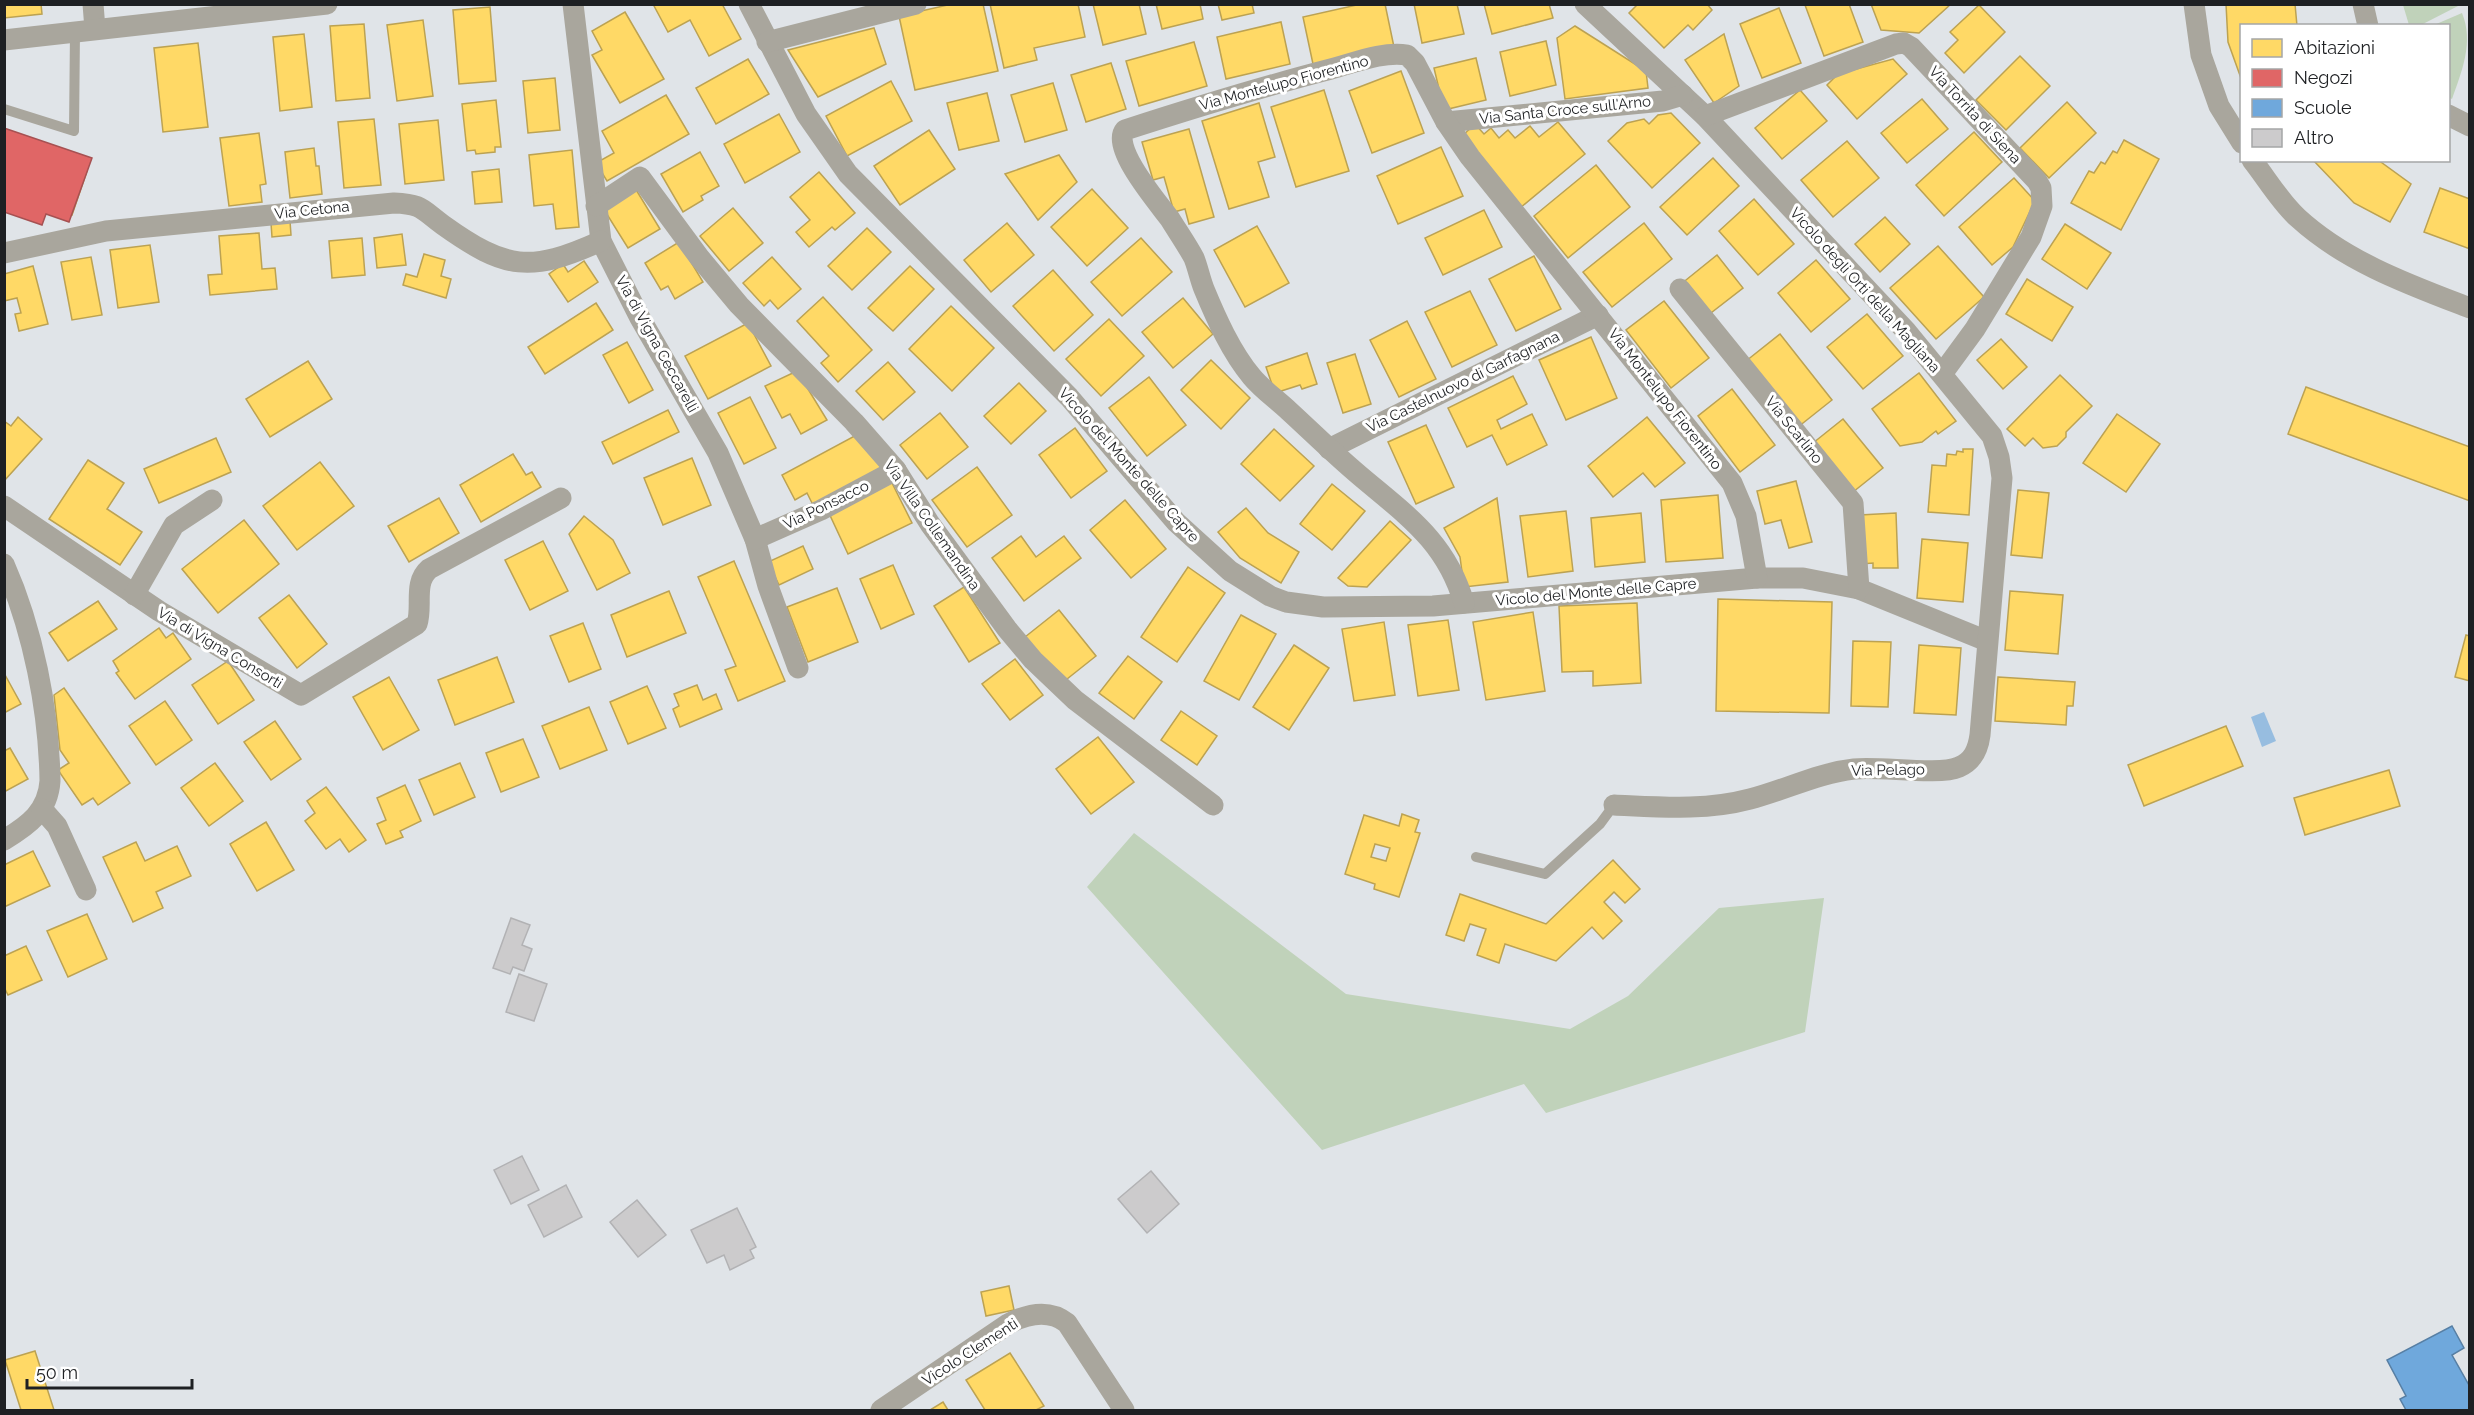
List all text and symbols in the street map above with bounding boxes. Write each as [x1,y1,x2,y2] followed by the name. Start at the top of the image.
[2240,24,2450,162] legend
[2294,37,2375,58] text: Abitazioni
[1197,52,1371,114] street label: Via Montelupo Fiorentino
[1925,63,2025,167] street label: Via Torrita di Siena
[2294,67,2353,88] text: Negozi
[1478,92,1652,128] street label: Via Santa Croce sull'Arno
[2294,97,2352,118] text: Scuole
[2294,127,2334,148] text: Altro
[274,197,350,223] street label: Via Cetona
[1786,204,1944,376] street label: Vicolo degli Orti della Magliana
[612,272,702,416] street label: Via di Vigna Ceccarelli
[1604,325,1726,473] street label: Via Montelupo Fiorentino
[1364,327,1562,437] street label: Via Castelnuovo di Garfagnana
[1055,384,1203,546] street label: Vicolo del Monte delle Capre
[1761,393,1827,467] street label: Via Scarlino
[880,456,984,594] street label: Via Villa Collemandina
[780,477,872,533] street label: Via Ponsacco
[1495,574,1697,610] street label: Vicolo del Monte delle Capre
[154,604,286,692] street label: Via di Vigna Consorti
[1851,760,1925,780] street label: Via Pelago
[919,1314,1021,1390] street label: Vicolo Clementi
[27,1352,192,1390] scale bar
[36,1362,78,1383] text: 50 m

